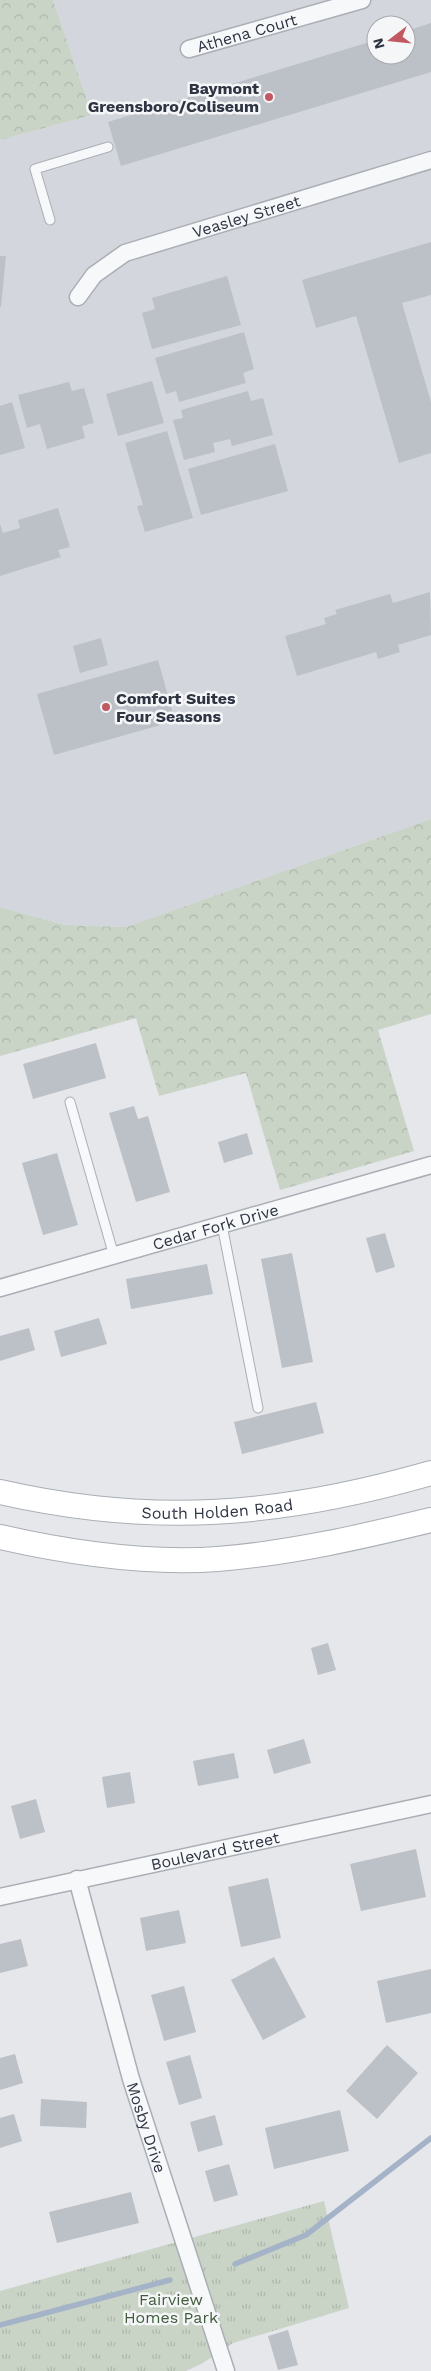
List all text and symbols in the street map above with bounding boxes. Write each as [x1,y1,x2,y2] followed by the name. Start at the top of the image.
[194,9,299,56] street label: Athena Court
[366,15,416,65] north arrow
[369,36,388,51] text: N
[88,79,259,116] place label: Baymont Greensboro/Coliseum
[263,91,275,103] marker: Baymont Greensboro/Coliseum
[190,191,303,241] street label: Veasley Street
[116,689,236,726] place label: Comfort Suites Four Seasons
[100,701,112,713] marker: Comfort Suites Four Seasons
[150,1200,281,1254] street label: Cedar Fork Drive
[141,1495,294,1522] street label: South Holden Road
[149,1827,281,1874] street label: Boulevard Street
[123,2079,170,2175] street label: Mosby Drive
[124,2290,218,2327] park label: Fairview Homes Park

